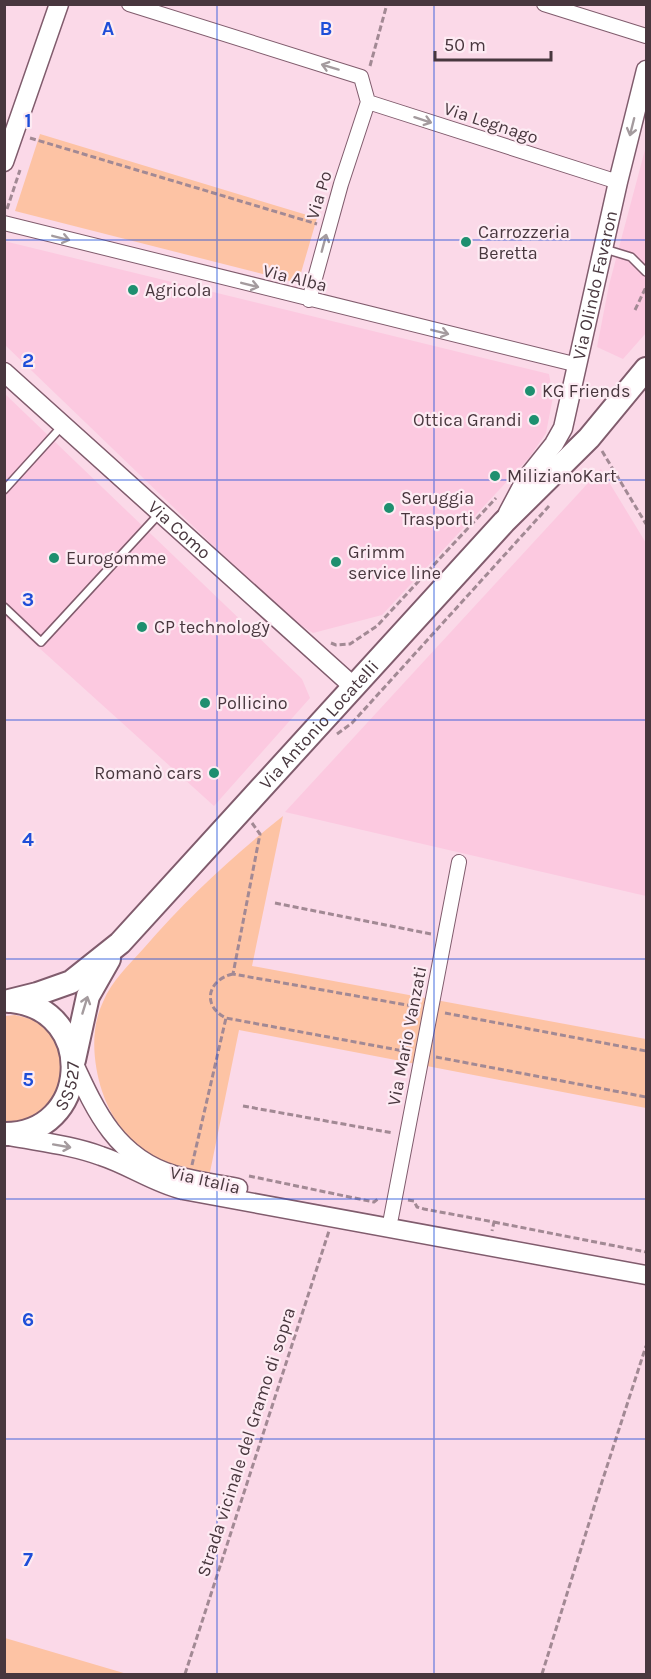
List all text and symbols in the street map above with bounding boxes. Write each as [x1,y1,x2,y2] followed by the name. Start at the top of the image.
[102,17,115,40] text: A
[320,17,332,40] text: B
[435,24,550,62] scale bar
[444,34,486,56] text: 50 m
[321,61,340,72] one-way arrow
[441,97,541,149] street label: Via Legnago
[24,109,32,132] text: 1
[413,115,432,126] one-way arrow
[626,117,638,136] one-way arrow
[301,168,337,222] street label: Via Po
[568,208,622,362] street label: Via Olindo Favaron
[478,221,570,264] place label: Carrozzeria Beretta
[51,232,70,244] one-way arrow
[319,234,330,253] one-way arrow
[459,235,473,249] marker: Carrozzeria Beretta
[260,259,330,297] street label: Via Alba
[145,279,211,301] place label: Agricola
[241,280,260,291] one-way arrow
[126,283,140,297] marker: Agricola
[430,326,449,338] one-way arrow
[22,349,34,372] text: 2
[542,380,630,402] place label: KG Friends
[523,384,537,398] marker: KG Friends
[413,409,522,431] place label: Ottica Grandi
[527,413,541,427] marker: Ottica Grandi
[507,465,617,487] place label: MilizianoKart
[488,469,502,483] marker: MilizianoKart
[401,487,474,530] place label: Seruggia Trasporti
[143,496,216,564] street label: Via Como
[382,501,396,515] marker: Seruggia Trasporti
[348,541,441,584] place label: Grimm service line
[66,547,166,569] place label: Eurogomme
[47,551,61,565] marker: Eurogomme
[329,555,343,569] marker: Grimm service line
[22,588,34,611] text: 3
[154,616,270,638] place label: CP technology
[135,620,149,634] marker: CP technology
[255,656,383,794] street label: Via Antonio Locatelli
[217,692,288,714] place label: Pollicino
[198,696,212,710] marker: Pollicino
[94,762,202,784] place label: Romanò cars
[207,766,221,780] marker: Romanò cars
[22,828,34,851] text: 4
[383,964,431,1108] street label: Via Mario Vanzati
[80,996,91,1015] one-way arrow
[50,1060,84,1115] street label: SS527
[22,1068,34,1091] text: 5
[52,1141,71,1152] one-way arrow
[168,1161,242,1199] street label: Via Italia
[192,1304,300,1580] street label: Strada vicinale del Gramo di sopra
[22,1308,34,1331] text: 6
[23,1548,33,1571] text: 7

